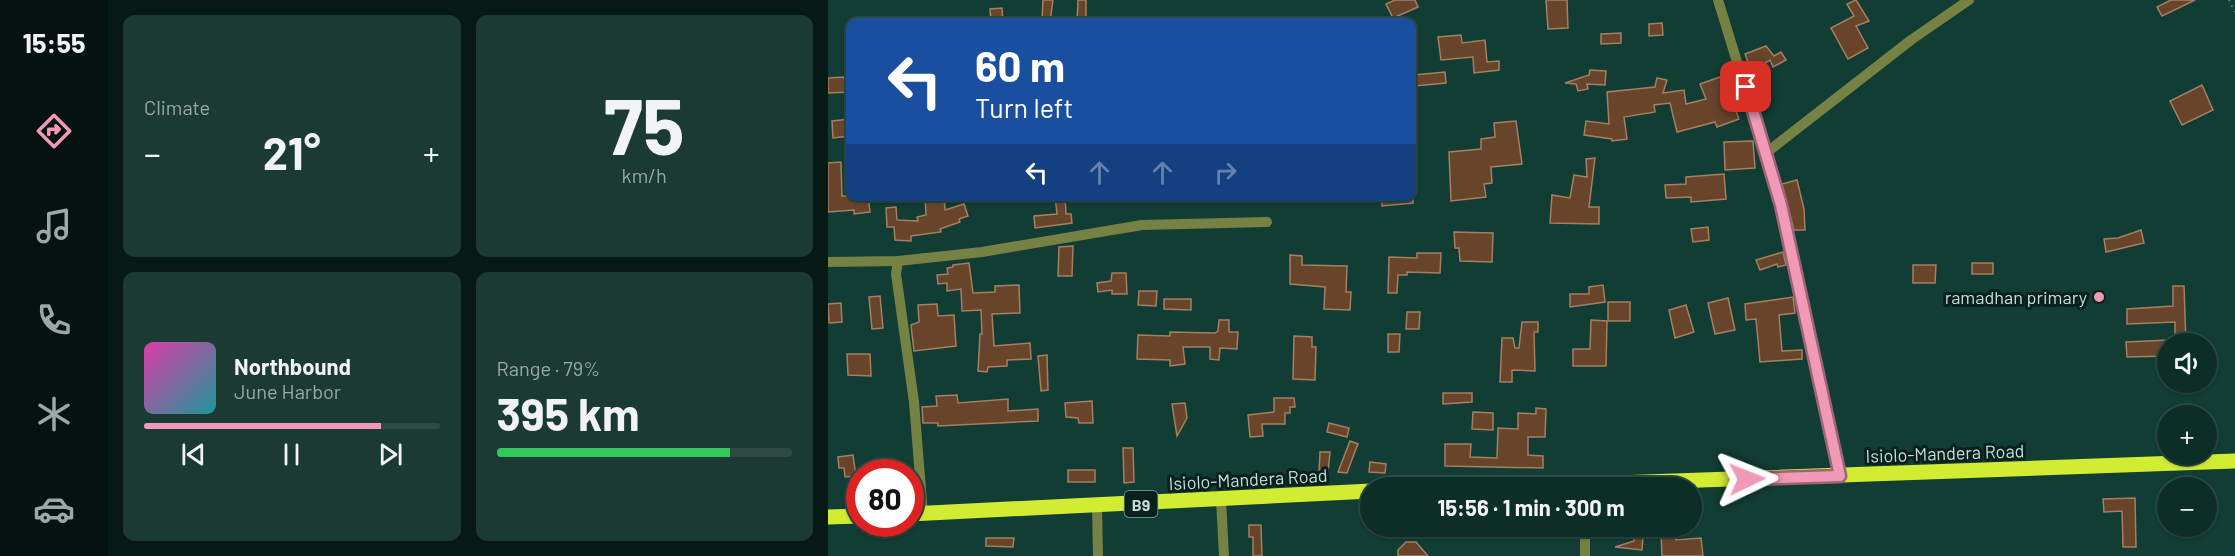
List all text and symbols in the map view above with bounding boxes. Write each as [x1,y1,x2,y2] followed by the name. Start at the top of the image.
[22,26,86,58] text: 15:55
[975,40,1065,90] text: 60 m
[876,42,954,120] icon: left
[1720,61,1771,112] pin
[1729,70,1762,103] icon: arrive
[604,77,685,171] text: 75
[975,91,1073,123] text: Turn left
[144,95,210,119] text: Climate
[33,110,75,152] icon: directions
[263,125,321,179] text: 21°
[144,133,161,173] text: −
[423,133,440,173] text: +
[1020,156,1053,189] icon: left
[1083,156,1116,189] icon: ahead
[1146,156,1179,189] icon: ahead
[1209,156,1242,189] icon: right
[622,163,667,187] text: km/h
[33,205,75,247] icon: music
[1945,286,2087,308] place label: ramadhan primary
[2092,290,2106,304] marker: ramadhan primary
[33,299,75,341] icon: phone
[2157,333,2217,537] map controls
[2157,333,2217,393] button: sound
[234,353,351,379] text: Northbound
[497,356,600,380] text: Range · 79%
[234,379,341,403] text: June Harbor
[497,386,640,440] text: 395 km
[33,393,75,435] icon: climate
[2157,405,2217,465] button: +
[177,438,210,471] icon: previous
[275,438,308,471] icon: pause
[374,438,407,471] icon: next
[1865,439,2025,467] street label: Isiolo-Mandera Road
[1715,447,1779,511] position arrow
[846,459,924,537] speed limit sign: 80
[1168,464,1328,494] street label: Isiolo-Mandera Road
[2157,477,2217,537] button: −
[33,488,75,530] icon: car
[1124,491,1158,517] road number: B9
[1437,494,1625,520] text: 15:56 · 1 min · 300 m

